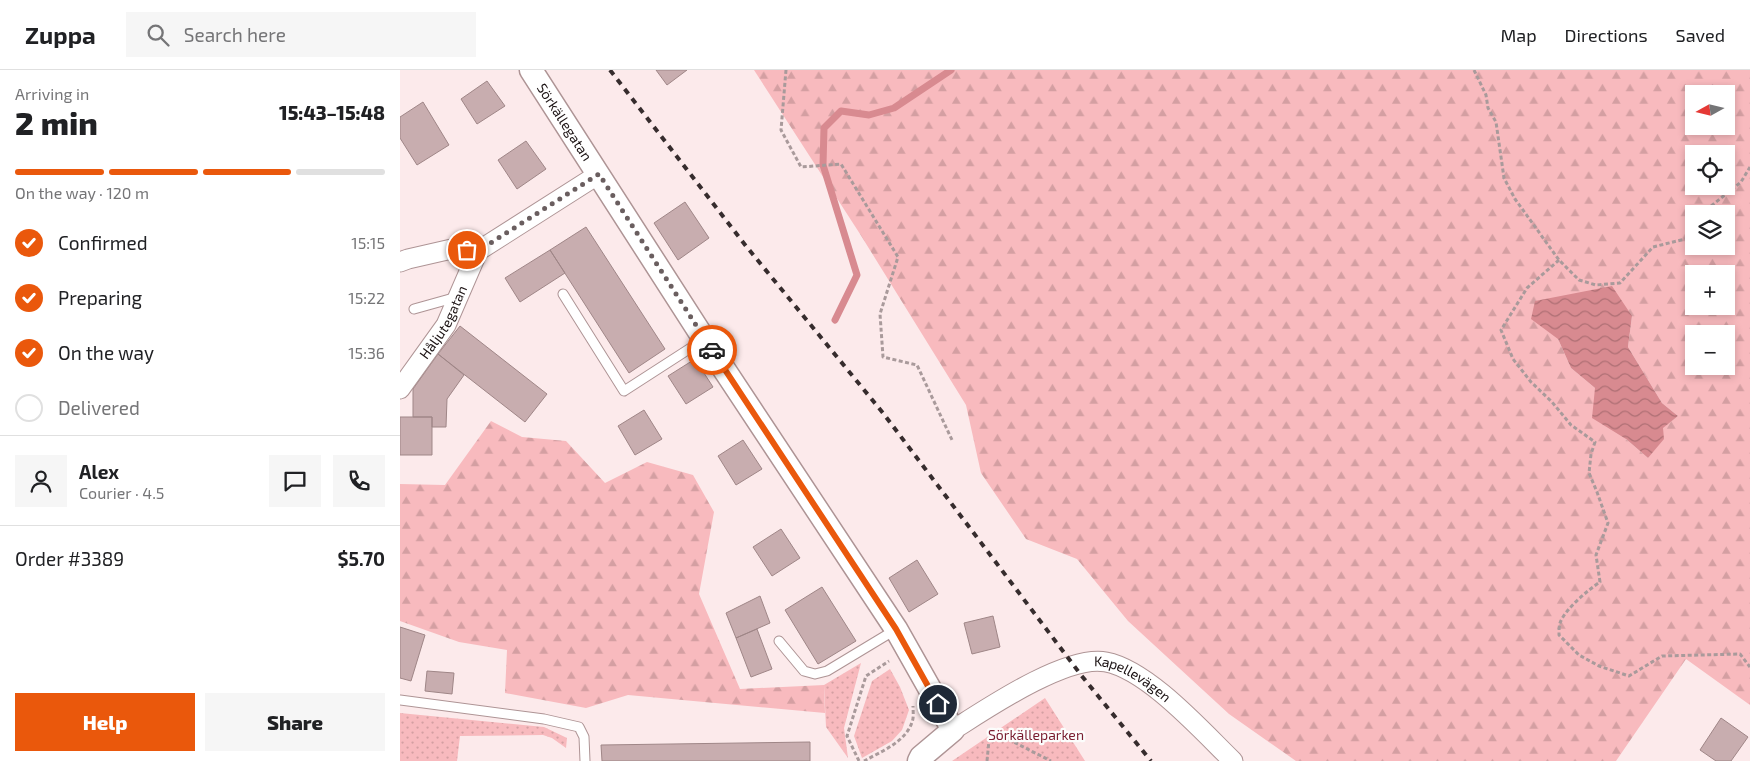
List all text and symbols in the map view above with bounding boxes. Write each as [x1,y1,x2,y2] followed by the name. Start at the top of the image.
[126,12,476,57] search box
[25,20,96,49] text: Zuppa
[144,21,172,49] icon: search
[184,23,286,46] text: Search here
[1500,24,1537,46] text: Map
[1565,24,1648,46] text: Directions
[1676,24,1725,46] text: Saved
[534,80,596,164] street label: Sörkällegatan
[15,84,89,103] text: Arriving in
[1685,85,1735,135] north arrow
[1685,85,1735,375] map controls
[279,101,385,124] text: 15:43–15:48
[15,103,98,141] text: 2 min
[1685,145,1735,195] button: locate
[15,183,149,202] text: On the way · 120 m
[1685,205,1735,255] button: layers
[15,229,43,257] icon: check
[446,229,488,271] pin
[58,231,148,254] text: Confirmed
[351,233,385,252] text: 15:15
[453,236,481,264] icon: bag
[1685,265,1735,315] button: +
[415,283,470,362] street label: Håljutegatan
[15,284,43,312] icon: check
[58,286,142,309] text: Preparing
[348,288,385,307] text: 15:22
[687,325,737,375] courier
[1685,325,1735,375] button: −
[698,336,726,364] icon: car
[15,339,43,367] icon: check
[58,341,154,364] text: On the way
[348,343,385,362] text: 15:36
[58,396,140,419] text: Delivered
[15,455,67,507] button: person
[269,455,321,507] button: chat
[333,455,385,507] button: phone
[79,460,119,483] text: Alex
[79,483,164,502] text: Courier · 4.5
[15,547,124,570] text: Order #3389
[337,547,385,570] text: $5.70
[1094,652,1175,705] street label: Kapellevägen
[917,683,959,725] pin
[924,690,952,718] icon: home
[15,693,195,751] button: Help
[205,693,385,751] button: Share
[988,726,1084,743] park label: Sörkälleparken

